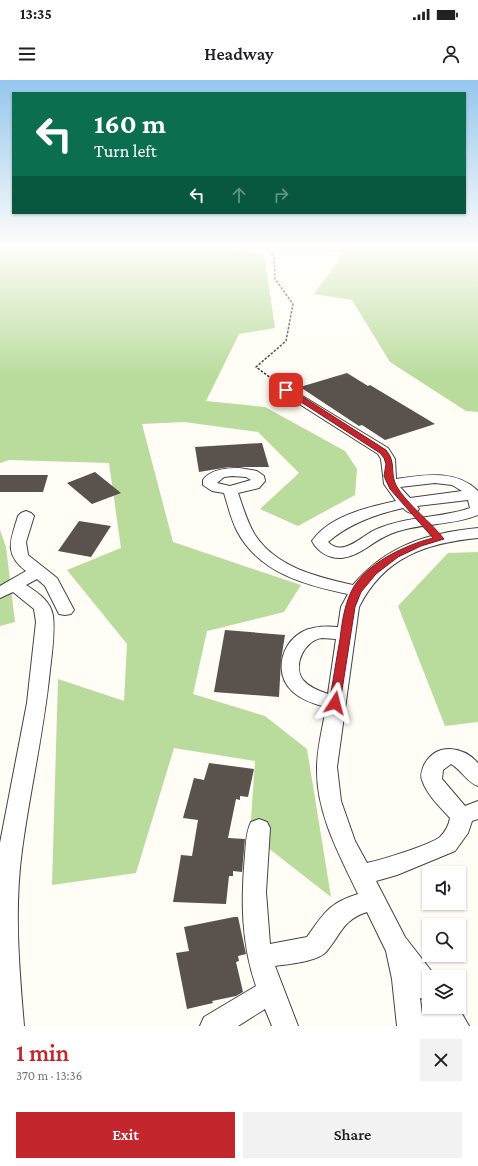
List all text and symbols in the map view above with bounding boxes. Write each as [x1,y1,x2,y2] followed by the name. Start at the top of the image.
[20,6,52,22] text: 13:35
[16,43,38,65] icon: menu
[440,43,462,65] icon: person
[204,44,274,64] text: Headway
[28,108,80,160] icon: left
[94,108,166,139] text: 160 m
[94,141,157,161] text: Turn left
[186,184,208,206] icon: left
[228,184,250,206] icon: ahead
[270,184,292,206] icon: right
[269,373,303,407] pin
[275,379,297,401] icon: arrive
[314,682,356,724] position arrow
[422,866,466,1014] map controls
[422,866,466,910] button: sound
[422,918,466,962] button: search
[422,970,466,1014] button: layers
[16,1039,69,1066] text: 1 min
[420,1039,462,1081] button: close
[16,1068,82,1083] text: 370 m · 13:36
[16,1112,235,1158] button: Exit
[243,1112,462,1158] button: Share

